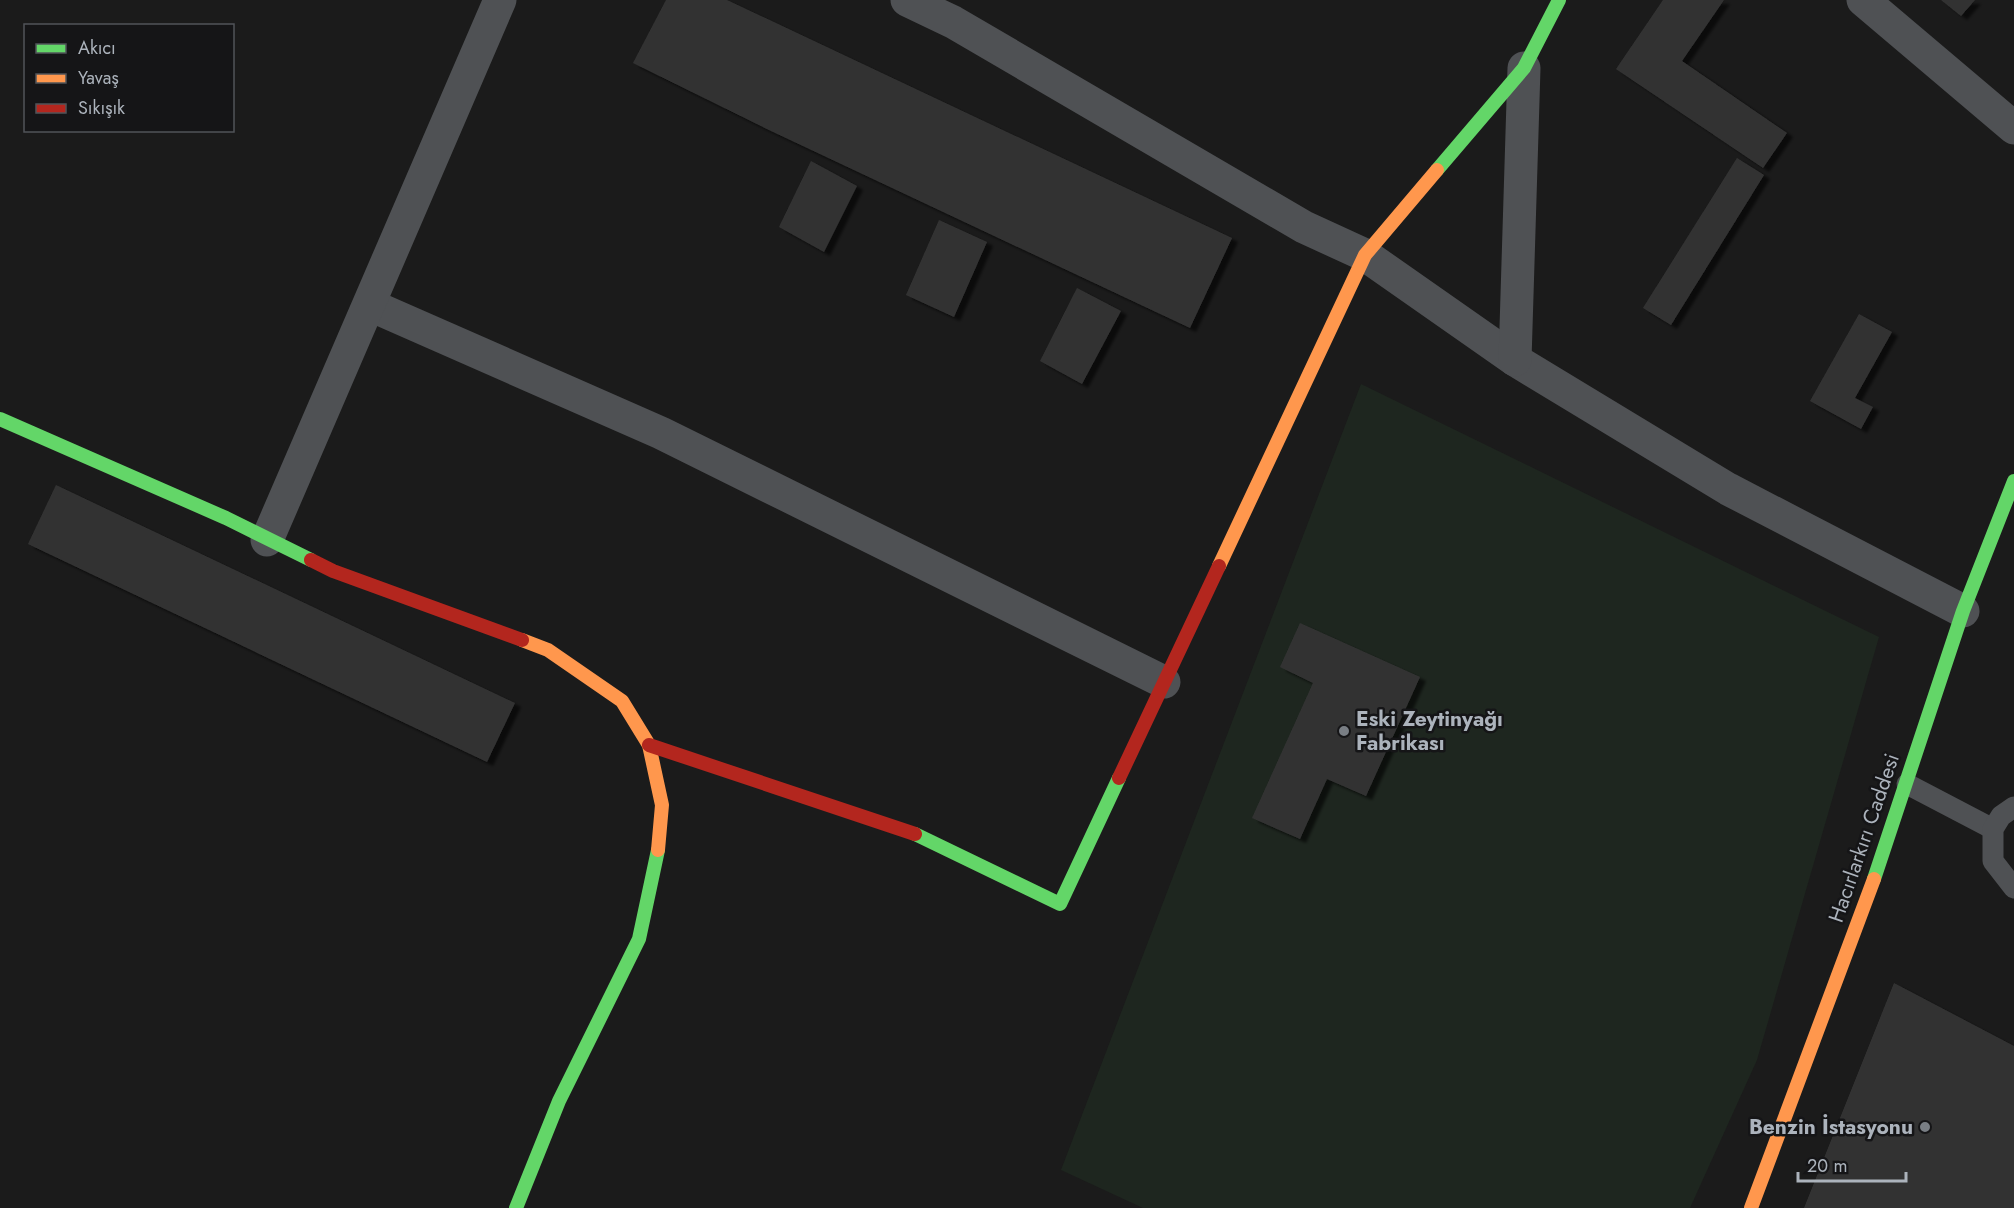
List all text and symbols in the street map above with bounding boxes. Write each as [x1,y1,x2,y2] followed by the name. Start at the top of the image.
[24,24,234,132] legend
[78,35,116,61] text: Akıcı
[78,65,119,91] text: Yavaş
[78,95,125,121] text: Sıkışık
[1356,704,1503,758] place label: Eski Zeytinyağı Fabrikası
[1337,724,1351,738] marker: Eski Zeytinyağı Fabrikası
[1821,750,1907,926] street label: Hacırlarkırı Caddesi
[1749,1112,1913,1142] place label: Benzin İstasyonu
[1918,1120,1932,1134] marker: Benzin İstasyonu
[1798,1145,1906,1183] scale bar
[1807,1153,1847,1179] text: 20 m

